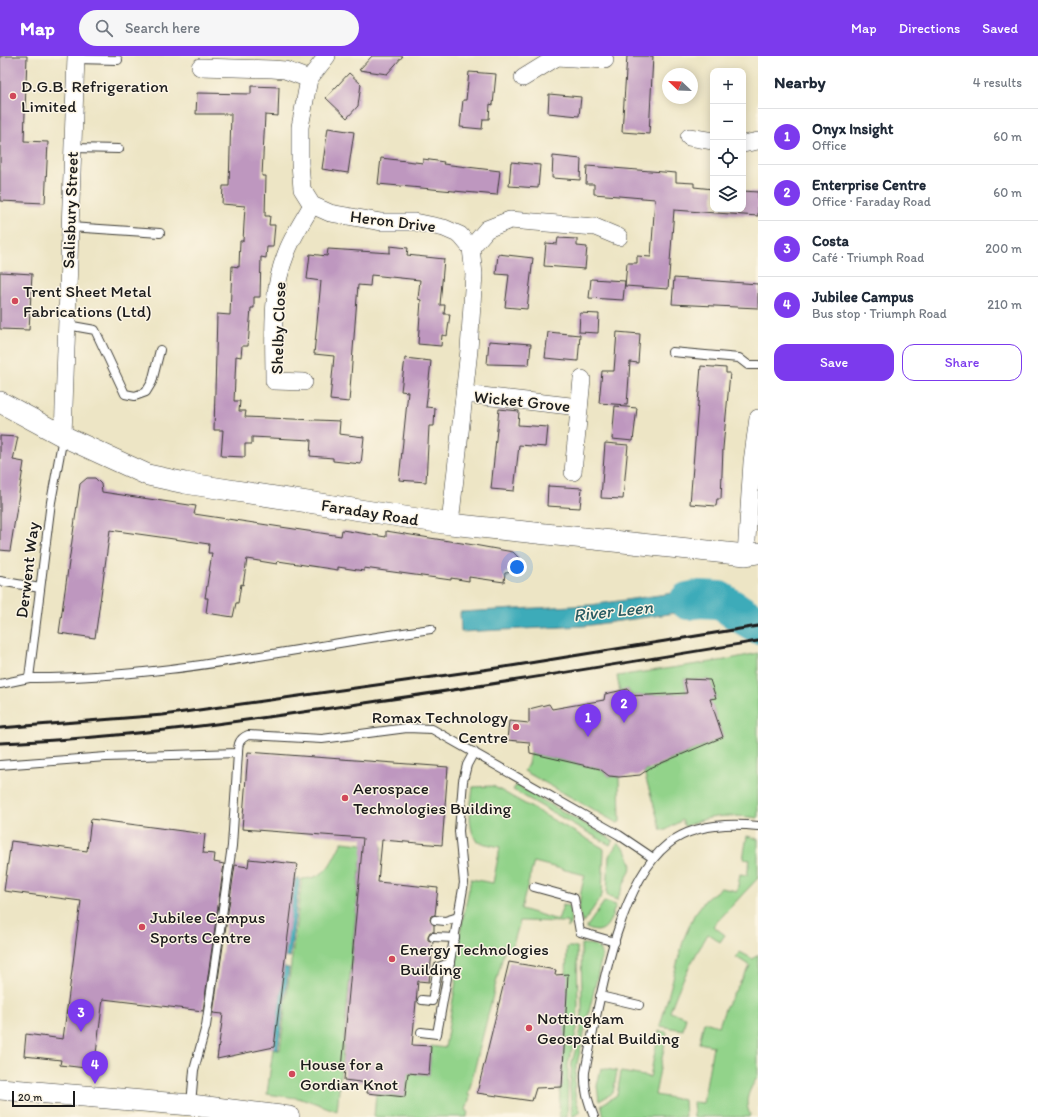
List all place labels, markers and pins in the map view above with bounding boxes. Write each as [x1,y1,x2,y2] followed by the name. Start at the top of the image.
[21,76,169,116] place label: D.G.B. Refrigeration Limited
[8,91,18,101] marker: D.G.B. Refrigeration Limited
[23,281,152,321] place label: Trent Sheet Metal Fabrications (Ltd)
[10,296,20,306] marker: Trent Sheet Metal Fabrications (Ltd)
[611,690,637,723] pin: 2
[575,704,601,737] pin: 1
[372,707,508,747] place label: Romax Technology Centre
[511,722,521,732] marker: Romax Technology Centre
[353,778,512,818] place label: Aerospace Technologies Building
[340,793,350,803] marker: Aerospace Technologies Building
[150,907,265,947] place label: Jubilee Campus Sports Centre
[137,922,147,932] marker: Jubilee Campus Sports Centre
[400,939,549,979] place label: Energy Technologies Building
[387,954,397,964] marker: Energy Technologies Building
[68,999,94,1032] pin: 3
[537,1008,680,1048] place label: Nottingham Geospatial Building
[524,1023,534,1033] marker: Nottingham Geospatial Building
[82,1051,108,1084] pin: 4
[300,1054,399,1094] place label: House for a Gordian Knot
[287,1069,297,1079] marker: House for a Gordian Knot

